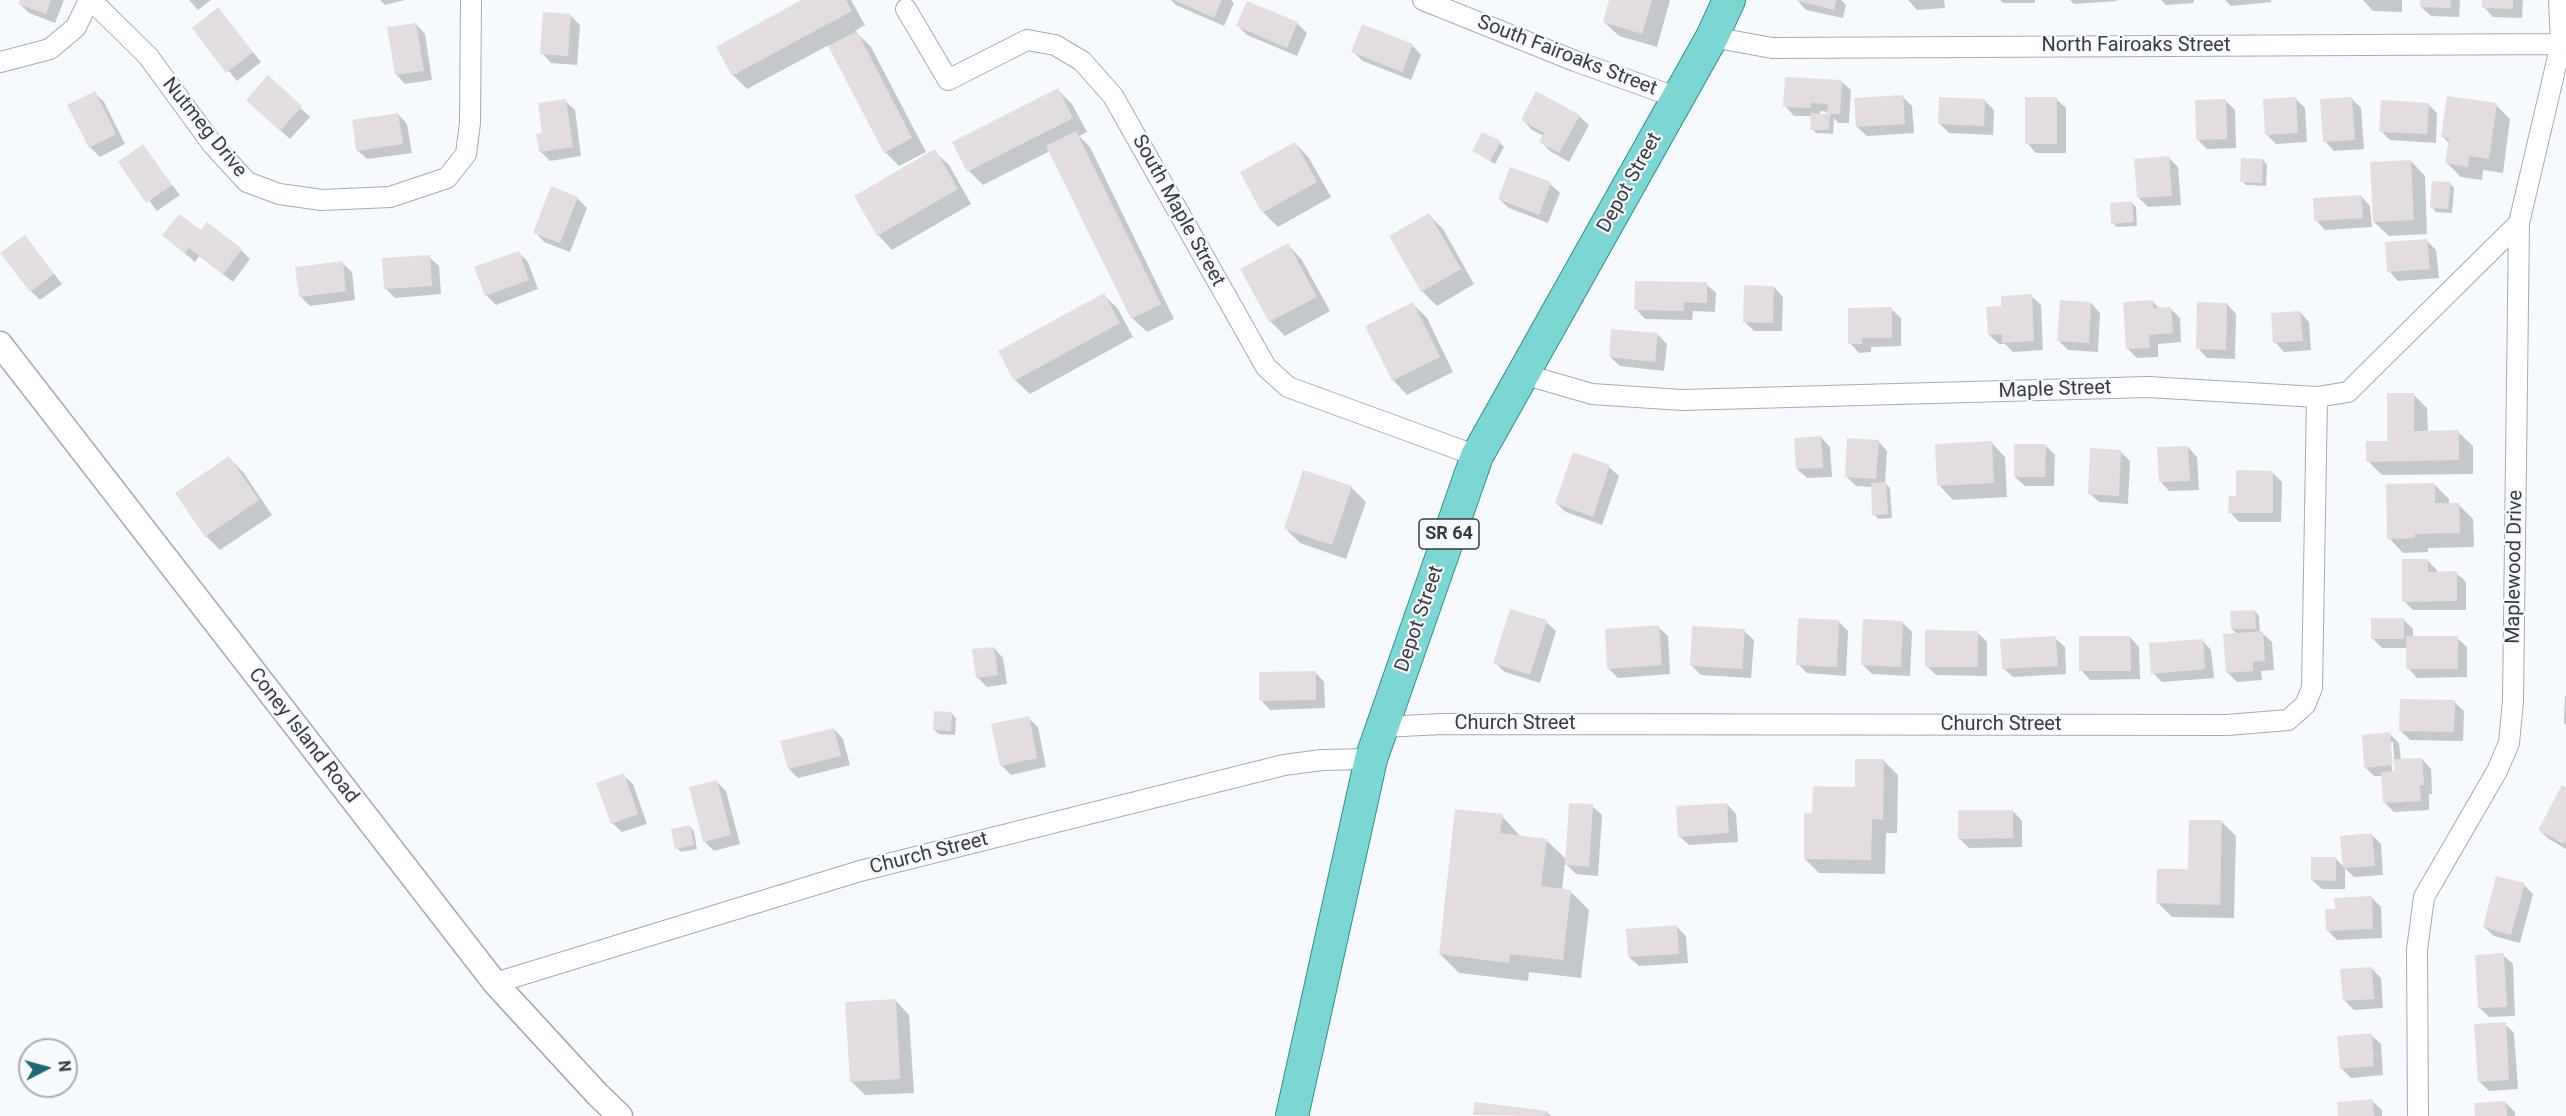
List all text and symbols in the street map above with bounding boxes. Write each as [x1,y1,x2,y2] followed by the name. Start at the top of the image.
[1474,11,1660,101] street label: South Fairoaks Street
[2042,34,2230,58] street label: North Fairoaks Street
[157,73,251,183] street label: Nutmeg Drive
[1593,129,1667,237] street label: Depot Street
[1126,131,1230,291] street label: South Maple Street
[1998,376,2112,404] street label: Maple Street
[2502,490,2528,644] street label: Maplewood Drive
[1419,519,1479,549] road number: SR 64
[1391,563,1449,675] street label: Depot Street
[243,664,363,808] street label: Coney Island Road
[1455,712,1575,736] street label: Church Street
[1941,713,2061,737] street label: Church Street
[867,828,991,880] street label: Church Street
[18,1038,78,1098] north arrow
[54,1060,74,1073] text: N

